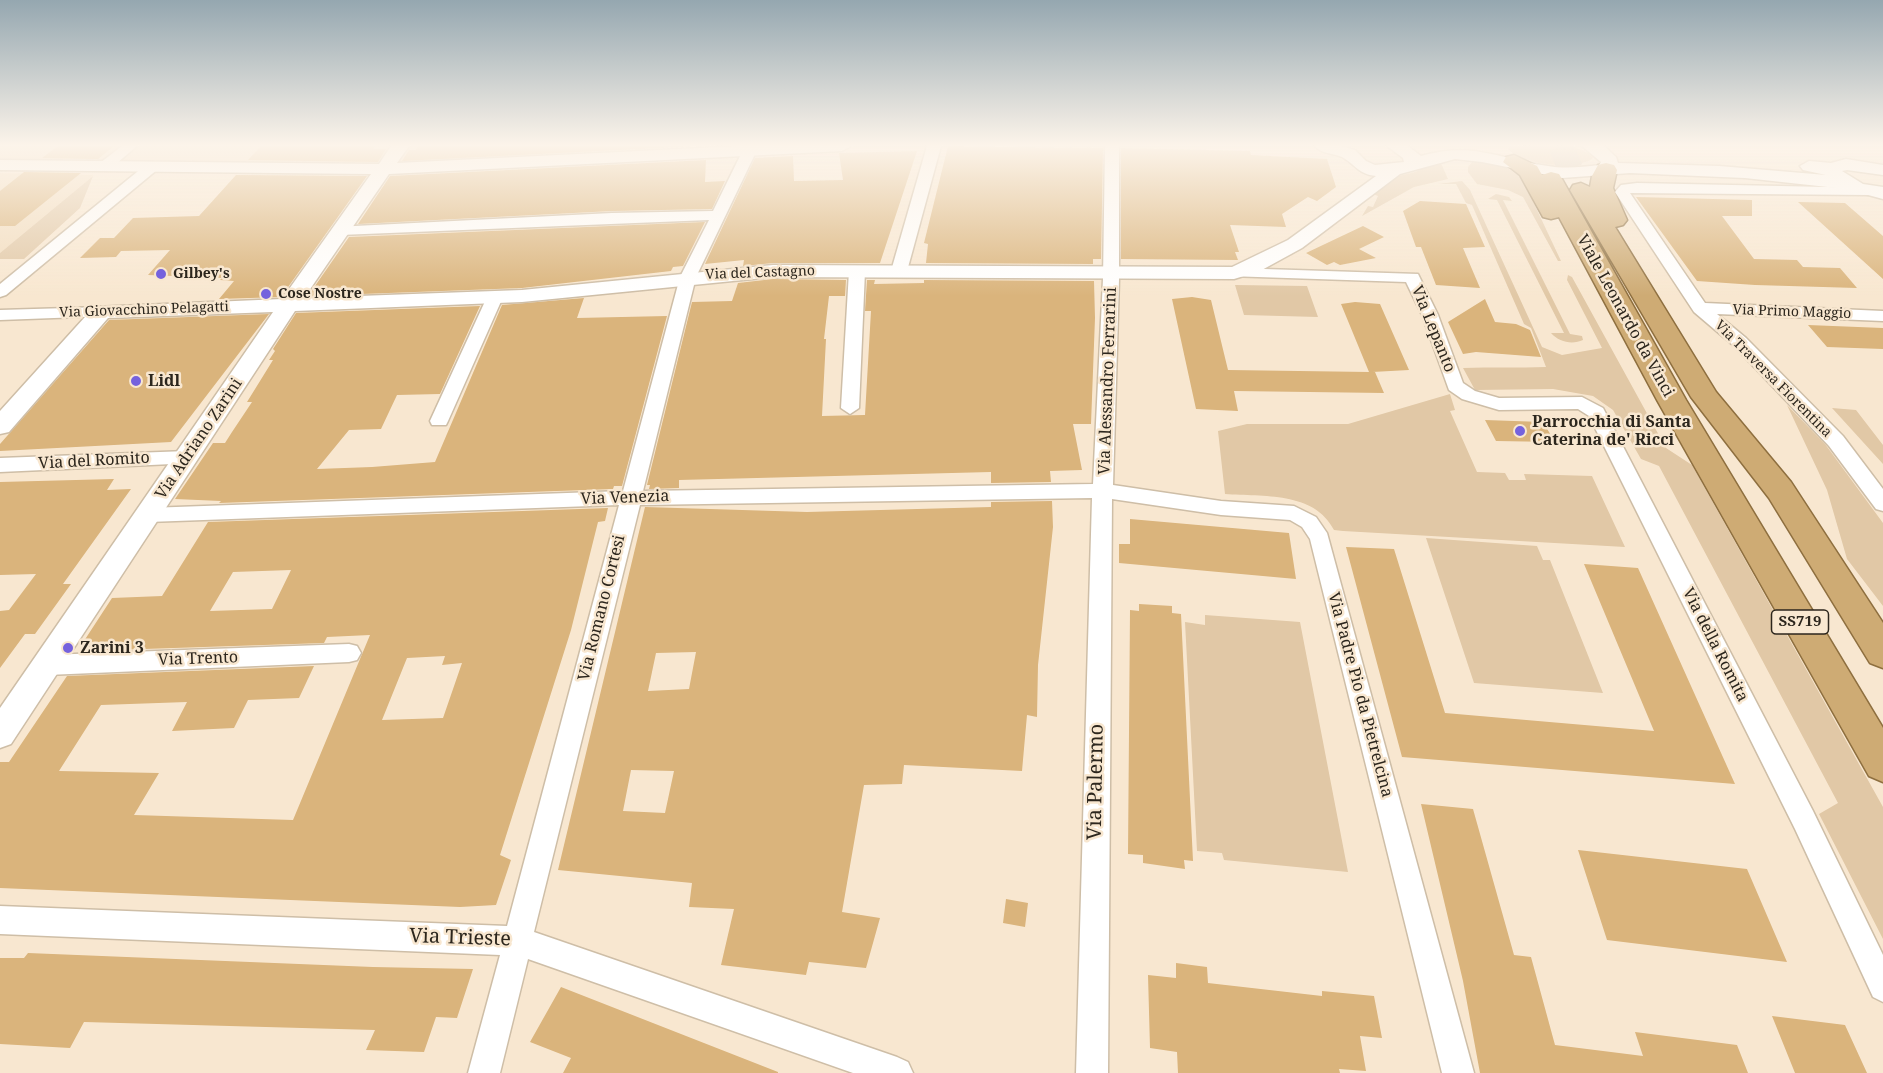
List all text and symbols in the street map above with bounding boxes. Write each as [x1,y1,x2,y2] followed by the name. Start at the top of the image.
[1572,231,1678,401] street label: Viale Leonardo da Vinci
[705,263,815,283] street label: Via del Castagno
[173,266,230,282] place label: Gilbey's
[154,267,168,281] marker: Gilbey's
[1407,283,1459,375] street label: Via Lepanto
[278,286,362,302] place label: Cose Nostre
[259,287,273,301] marker: Cose Nostre
[1095,287,1121,475] street label: Via Alessandro Ferrarini
[59,299,229,321] street label: Via Giovacchino Pelagatti
[1732,302,1852,322] street label: Via Primo Maggio
[1711,317,1835,441] street label: Via Traversa Fiorentina
[148,371,180,391] place label: Lidl
[129,374,143,388] marker: Lidl
[151,375,247,503] street label: Via Adriano Zarini
[1532,412,1691,450] place label: Parrocchia di Santa Caterina de' Ricci
[1513,424,1527,438] marker: Parrocchia di Santa Caterina de' Ricci
[38,448,150,474] street label: Via del Romito
[580,487,670,509] street label: Via Venezia
[575,533,629,683] street label: Via Romano Cortesi
[1678,585,1752,705] street label: Via della Romita
[1323,590,1397,800] street label: Via Padre Pio da Pietrelcina
[1772,610,1828,634] road number: SS719
[80,638,144,658] place label: Zarini 3
[61,641,75,655] marker: Zarini 3
[158,648,238,670] street label: Via Trento
[1083,724,1109,840] street label: Via Palermo
[409,924,511,952] street label: Via Trieste

